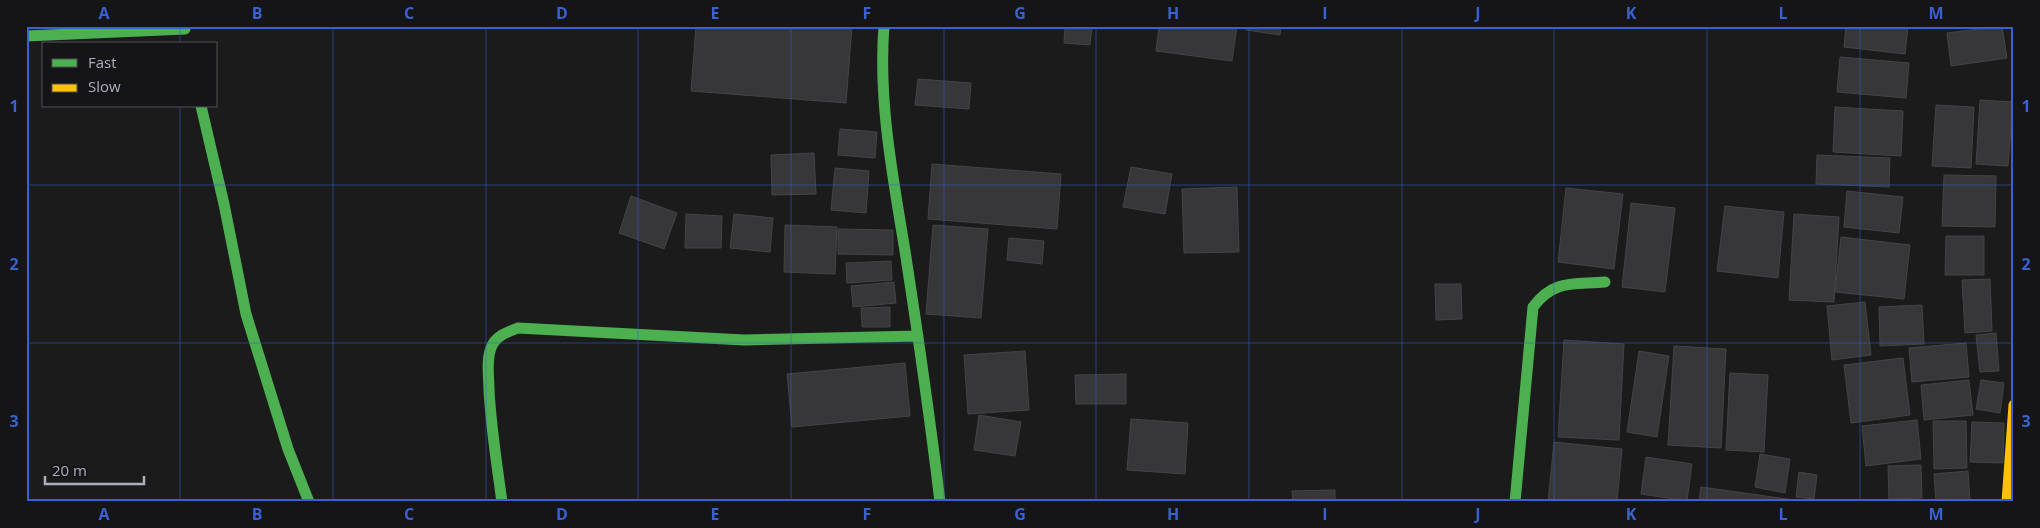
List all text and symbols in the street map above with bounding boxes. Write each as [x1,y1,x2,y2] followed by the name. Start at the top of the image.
[98,2,110,24] text: A
[252,2,262,24] text: B
[404,2,414,24] text: C
[556,2,568,24] text: D
[711,2,720,24] text: E
[863,2,871,24] text: F
[1014,2,1026,24] text: G
[1167,2,1179,24] text: H
[1322,2,1328,24] text: I
[1473,2,1481,24] text: J
[1626,2,1637,24] text: K
[1778,2,1788,24] text: L
[1928,2,1944,24] text: M
[42,42,218,108] legend
[88,52,117,72] text: Fast
[88,76,121,96] text: Slow
[9,95,19,117] text: 1
[2021,95,2031,117] text: 1
[9,253,19,275] text: 2
[2021,253,2031,275] text: 2
[9,410,19,432] text: 3
[2021,410,2031,432] text: 3
[45,453,144,485] scale bar
[52,460,87,480] text: 20 m
[98,503,110,525] text: A
[252,503,262,525] text: B
[404,503,414,525] text: C
[556,503,568,525] text: D
[711,503,720,525] text: E
[863,503,871,525] text: F
[1014,503,1026,525] text: G
[1167,503,1179,525] text: H
[1322,503,1328,525] text: I
[1473,503,1481,525] text: J
[1626,503,1637,525] text: K
[1778,503,1788,525] text: L
[1928,503,1944,525] text: M

